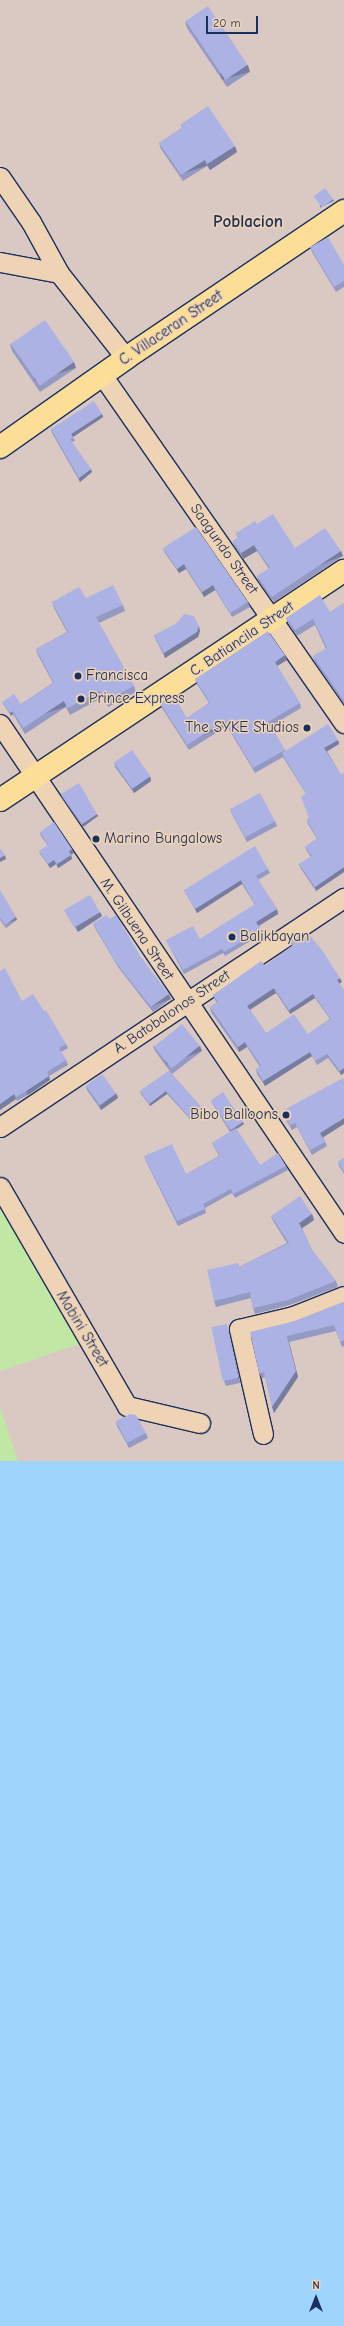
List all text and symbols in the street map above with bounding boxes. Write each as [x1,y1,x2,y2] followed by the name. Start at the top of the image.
[208,8,260,34] scale bar
[213,16,241,30] text: 20 m
[213,212,283,232] district label: Poblacion
[116,287,226,369] street label: C. Villaceran Street
[186,500,262,598] street label: Saagundo Street
[187,598,297,680] street label: C. Batiancila Street
[86,667,148,685] place label: Francisca
[73,671,83,681] marker: Francisca
[89,690,185,708] place label: Prince Express
[76,694,86,704] marker: Prince Express
[185,719,299,737] place label: The SYKE Studios
[302,723,312,733] marker: The SYKE Studios
[104,830,222,848] place label: Marino Bungalows
[91,834,101,844] marker: Marino Bungalows
[96,875,178,983] street label: M. Gilbuena Street
[240,928,309,946] place label: Balikbayan
[227,932,237,942] marker: Balikbayan
[110,966,234,1058] street label: A. Batobalonos Street
[190,1106,278,1124] place label: Bibo Balloons
[281,1110,291,1120] marker: Bibo Balloons
[52,1288,112,1370] street label: Mabini Street
[296,2278,336,2318] north arrow
[312,2279,320,2292] text: N

